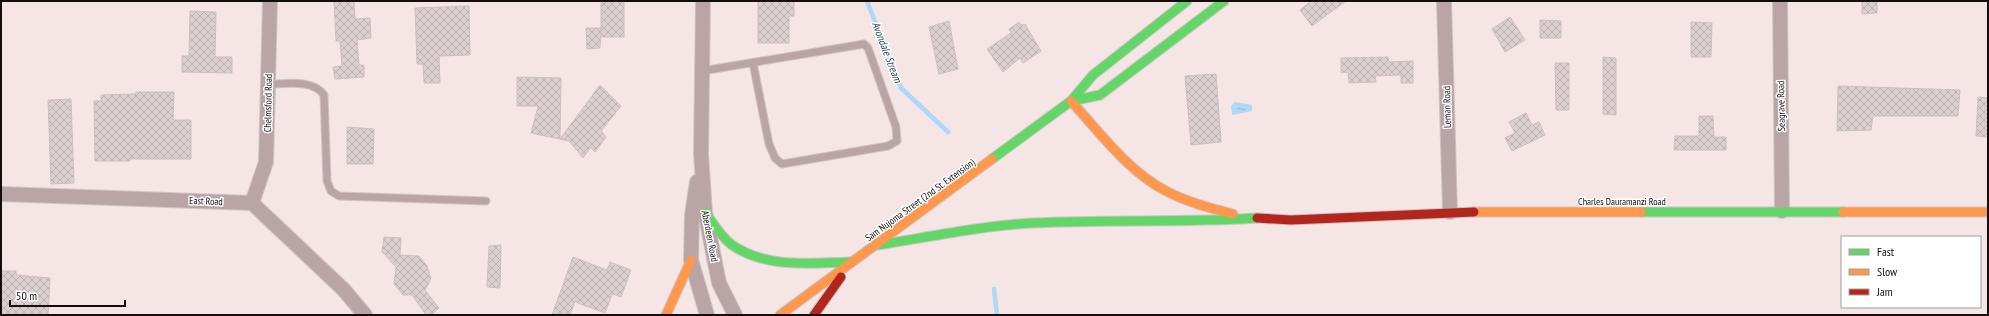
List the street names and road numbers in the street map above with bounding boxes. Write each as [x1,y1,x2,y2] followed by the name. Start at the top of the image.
[261,74,275,132] street label: Chelmsford Road
[1774,81,1788,131] street label: Seagrave Road
[1440,86,1454,128] street label: Leman Road
[863,155,978,244] street label: Sam Nujoma Street (2nd St. Extension)
[189,194,223,208] street label: East Road
[1578,195,1666,208] street label: Charles Dauramanzi Road
[699,209,721,263] street label: Aberdeen Road

